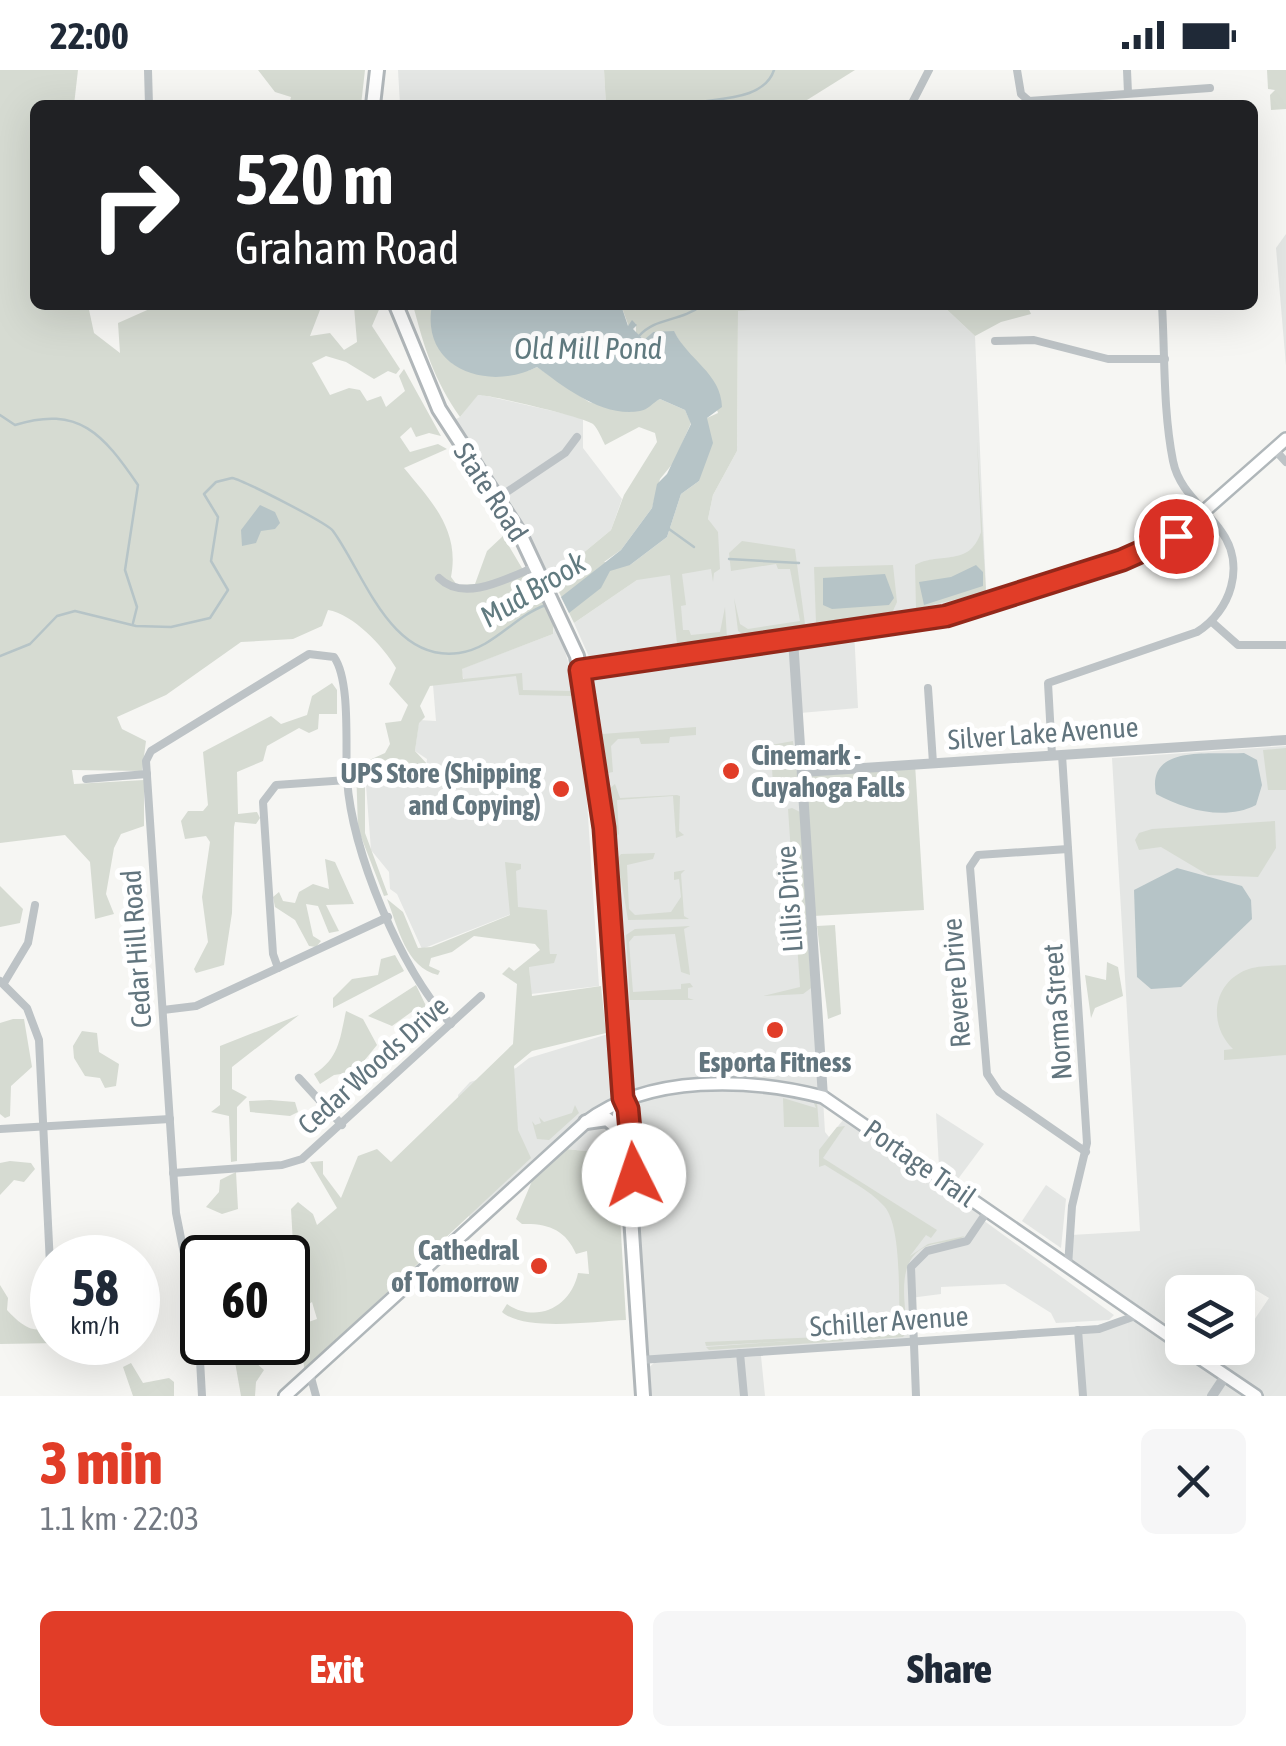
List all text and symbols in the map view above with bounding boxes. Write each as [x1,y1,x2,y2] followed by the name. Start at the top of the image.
[50,14,129,57] text: 22:00
[235,139,394,219] text: 520 m
[70,140,200,270] icon: right
[235,222,459,274] text: Graham Road
[514,331,662,365] water label: Old Mill Pond
[447,437,535,547] street label: State Road
[1134,494,1219,579] pin
[1149,509,1204,564] icon: arrive
[474,544,592,634] water label: Mud Brook
[947,710,1139,756] street label: Silver Lake Avenue
[751,739,905,803] place label: Cinemark - Cuyahoga Falls
[341,757,542,821] place label: UPS Store (Shipping and Copying)
[720,760,742,782] marker: Cinemark - Cuyahoga Falls
[550,778,572,800] marker: UPS Store (Shipping and Copying)
[769,845,809,953] street label: Lillis Drive
[115,869,157,1029] street label: Cedar Hill Road
[936,917,976,1049] street label: Revere Drive
[1036,943,1078,1081] street label: Norma Street
[291,989,455,1141] street label: Cedar Woods Drive
[764,1019,786,1041] marker: Esporta Fitness
[699,1046,852,1078] place label: Esporta Fitness
[858,1113,982,1213] street label: Portage Trail
[582,1123,686,1227] position arrow
[391,1234,520,1298] place label: Cathedral of Tomorrow
[180,1235,310,1365] speed limit sign: 60
[528,1255,550,1277] marker: Cathedral of Tomorrow
[71,1259,118,1317] text: 58
[1165,1275,1255,1365] map controls
[1165,1275,1255,1365] button: layers
[809,1299,969,1343] street label: Schiller Avenue
[70,1311,120,1339] text: km/h
[40,1428,163,1497] text: 3 min
[1141,1429,1246,1534] button: close
[40,1500,199,1537] text: 1.1 km · 22:03
[40,1611,633,1726] button: Exit
[653,1611,1246,1726] button: Share

